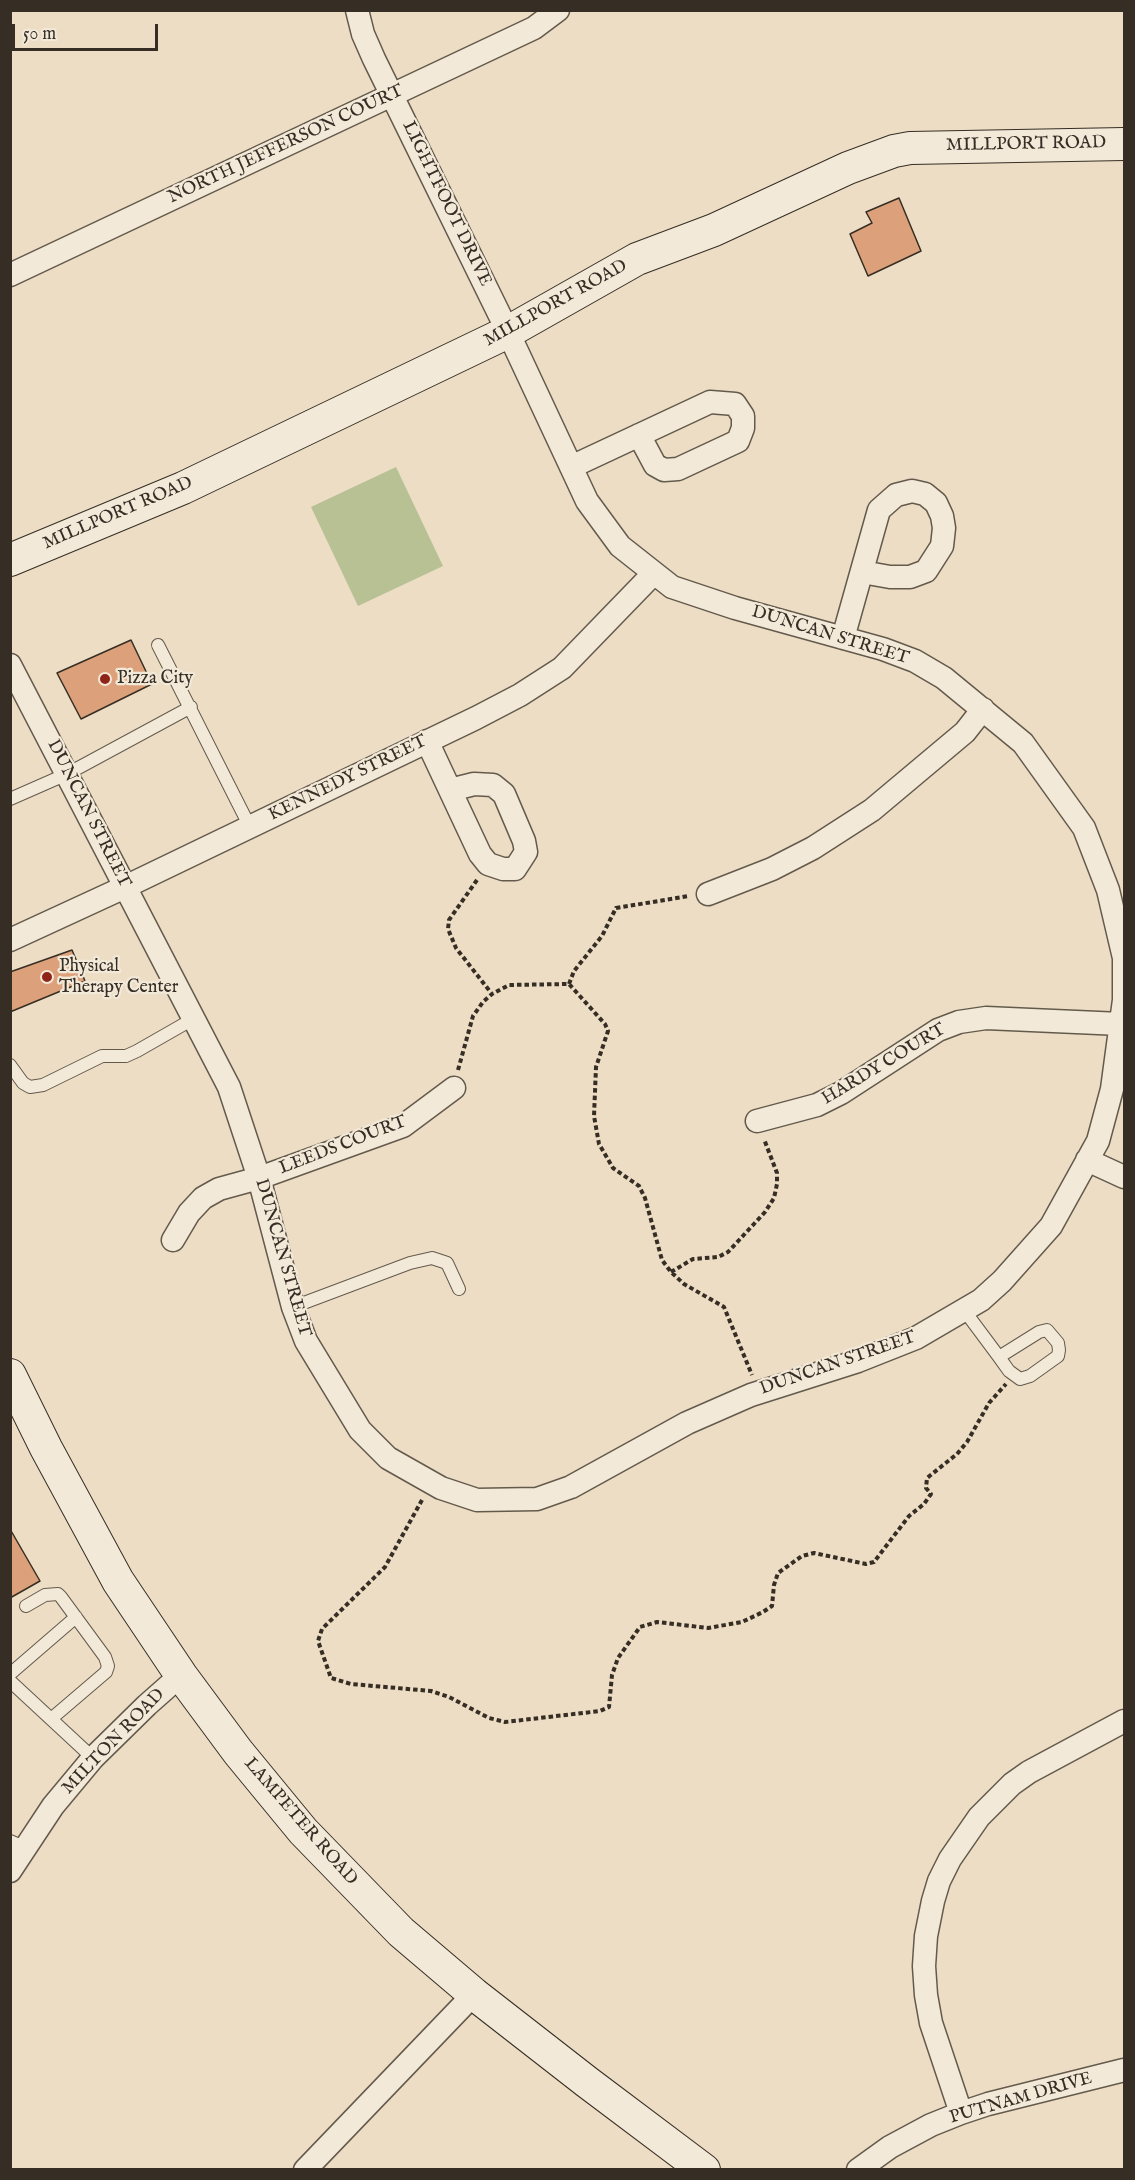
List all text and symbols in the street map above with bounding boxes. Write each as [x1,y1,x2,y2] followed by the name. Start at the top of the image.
[15,12,160,50] scale bar
[23,23,56,46] text: 50 m
[165,81,407,209] street label: NORTH JEFFERSON COURT
[397,118,495,290] street label: LIGHTFOOT DRIVE
[946,133,1106,157] street label: MILLPORT ROAD
[481,256,631,352] street label: MILLPORT ROAD
[40,473,196,555] street label: MILLPORT ROAD
[749,602,911,670] street label: DUNCAN STREET
[117,668,193,690] place label: Pizza City
[98,672,112,686] marker: Pizza City
[265,731,431,827] street label: KENNEDY STREET
[41,736,135,892] street label: DUNCAN STREET
[59,956,178,998] place label: Physical Therapy Center
[40,970,54,984] marker: Physical Therapy Center
[818,1020,950,1110] street label: HARDY COURT
[276,1112,410,1180] street label: LEEDS COURT
[249,1177,315,1339] street label: DUNCAN STREET
[757,1327,919,1401] street label: DUNCAN STREET
[58,1685,170,1799] street label: MILTON ROAD
[239,1754,361,1890] street label: LAMPETER ROAD
[947,2068,1095,2130] street label: PUTNAM DRIVE

